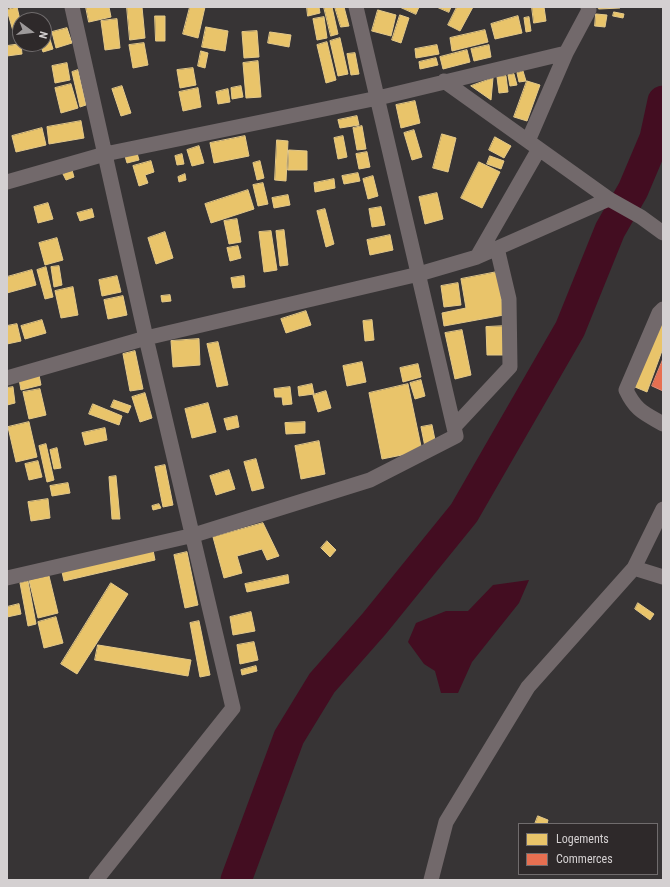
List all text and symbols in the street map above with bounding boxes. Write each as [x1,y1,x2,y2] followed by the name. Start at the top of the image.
[12,12,52,52] north arrow
[36,30,50,40] text: N
[518,823,658,875] legend
[556,832,609,846] text: Logements
[556,852,613,866] text: Commerces

